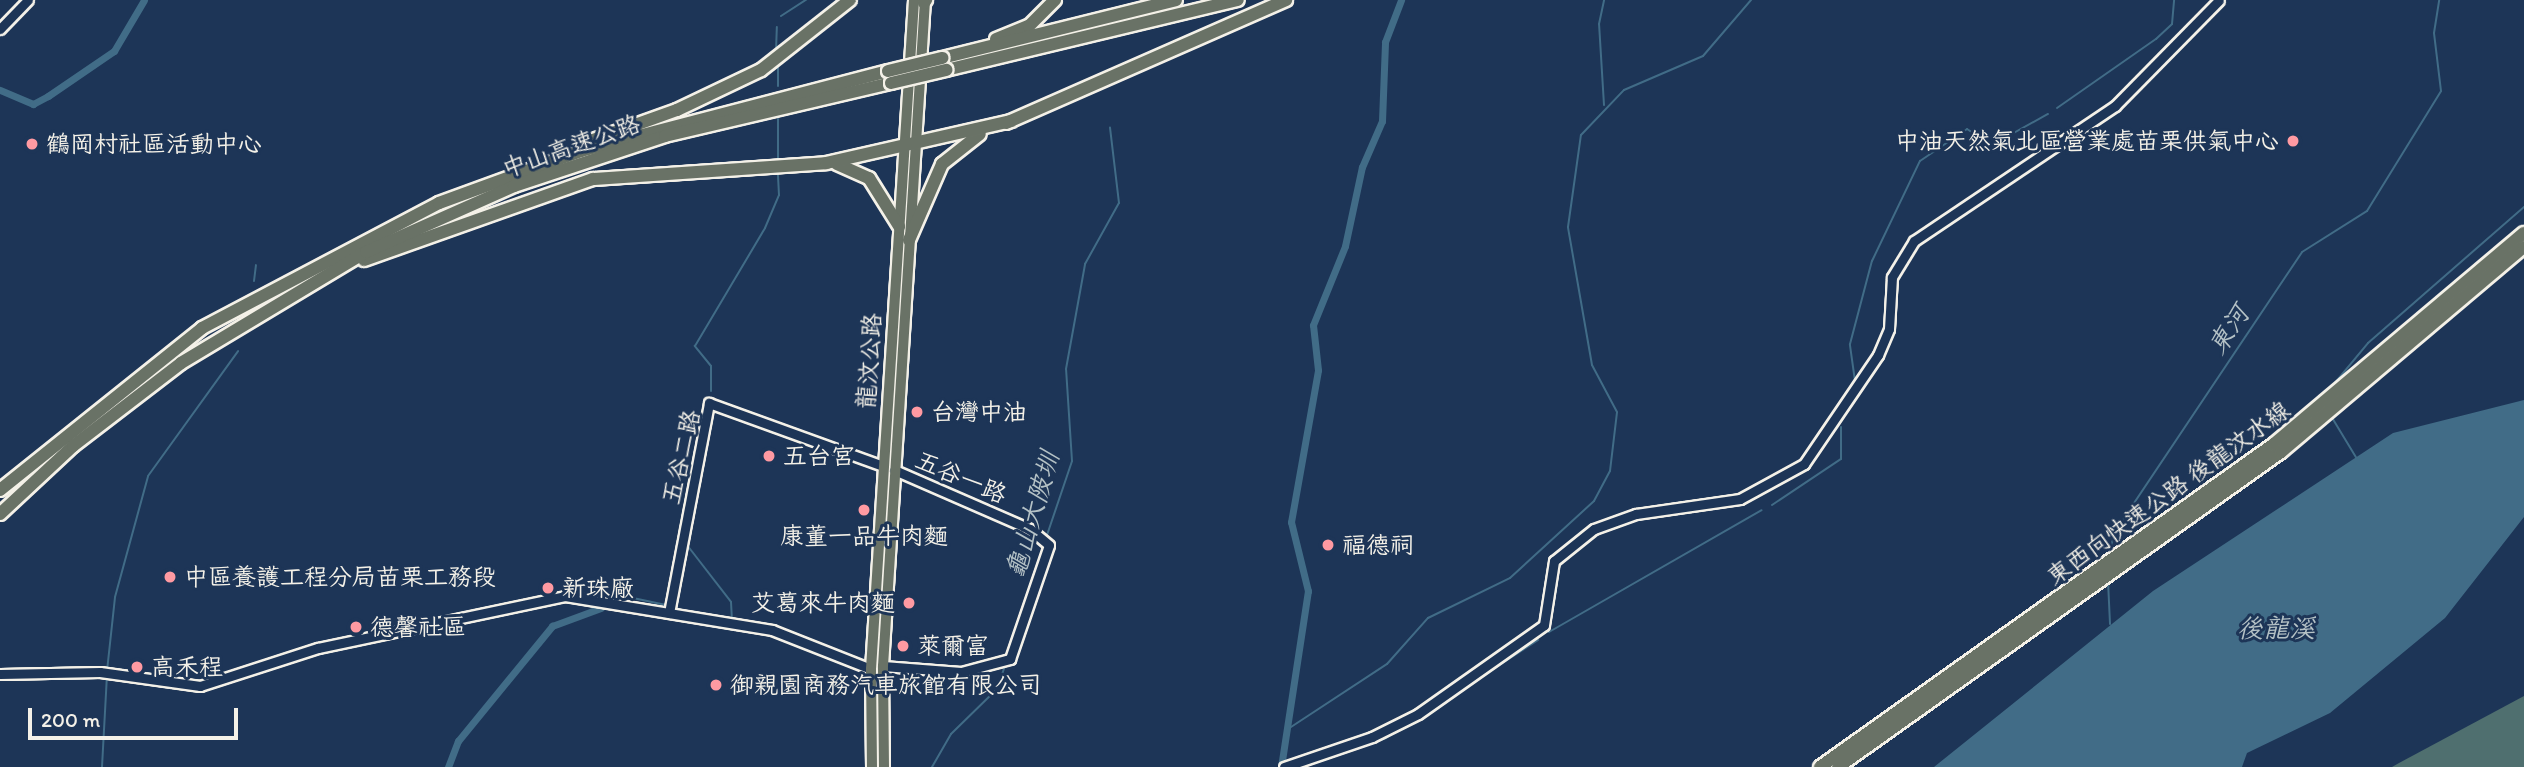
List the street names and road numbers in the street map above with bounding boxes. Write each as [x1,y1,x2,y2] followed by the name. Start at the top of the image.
[498,109,644,183] street label: 中山高速公路
[851,312,887,410] street label: 龍汶公路
[2041,395,2295,591] street label: 東西向快速公路 後龍汶水線
[656,407,706,507] street label: 五谷二路
[911,445,1011,509] street label: 五谷一路

